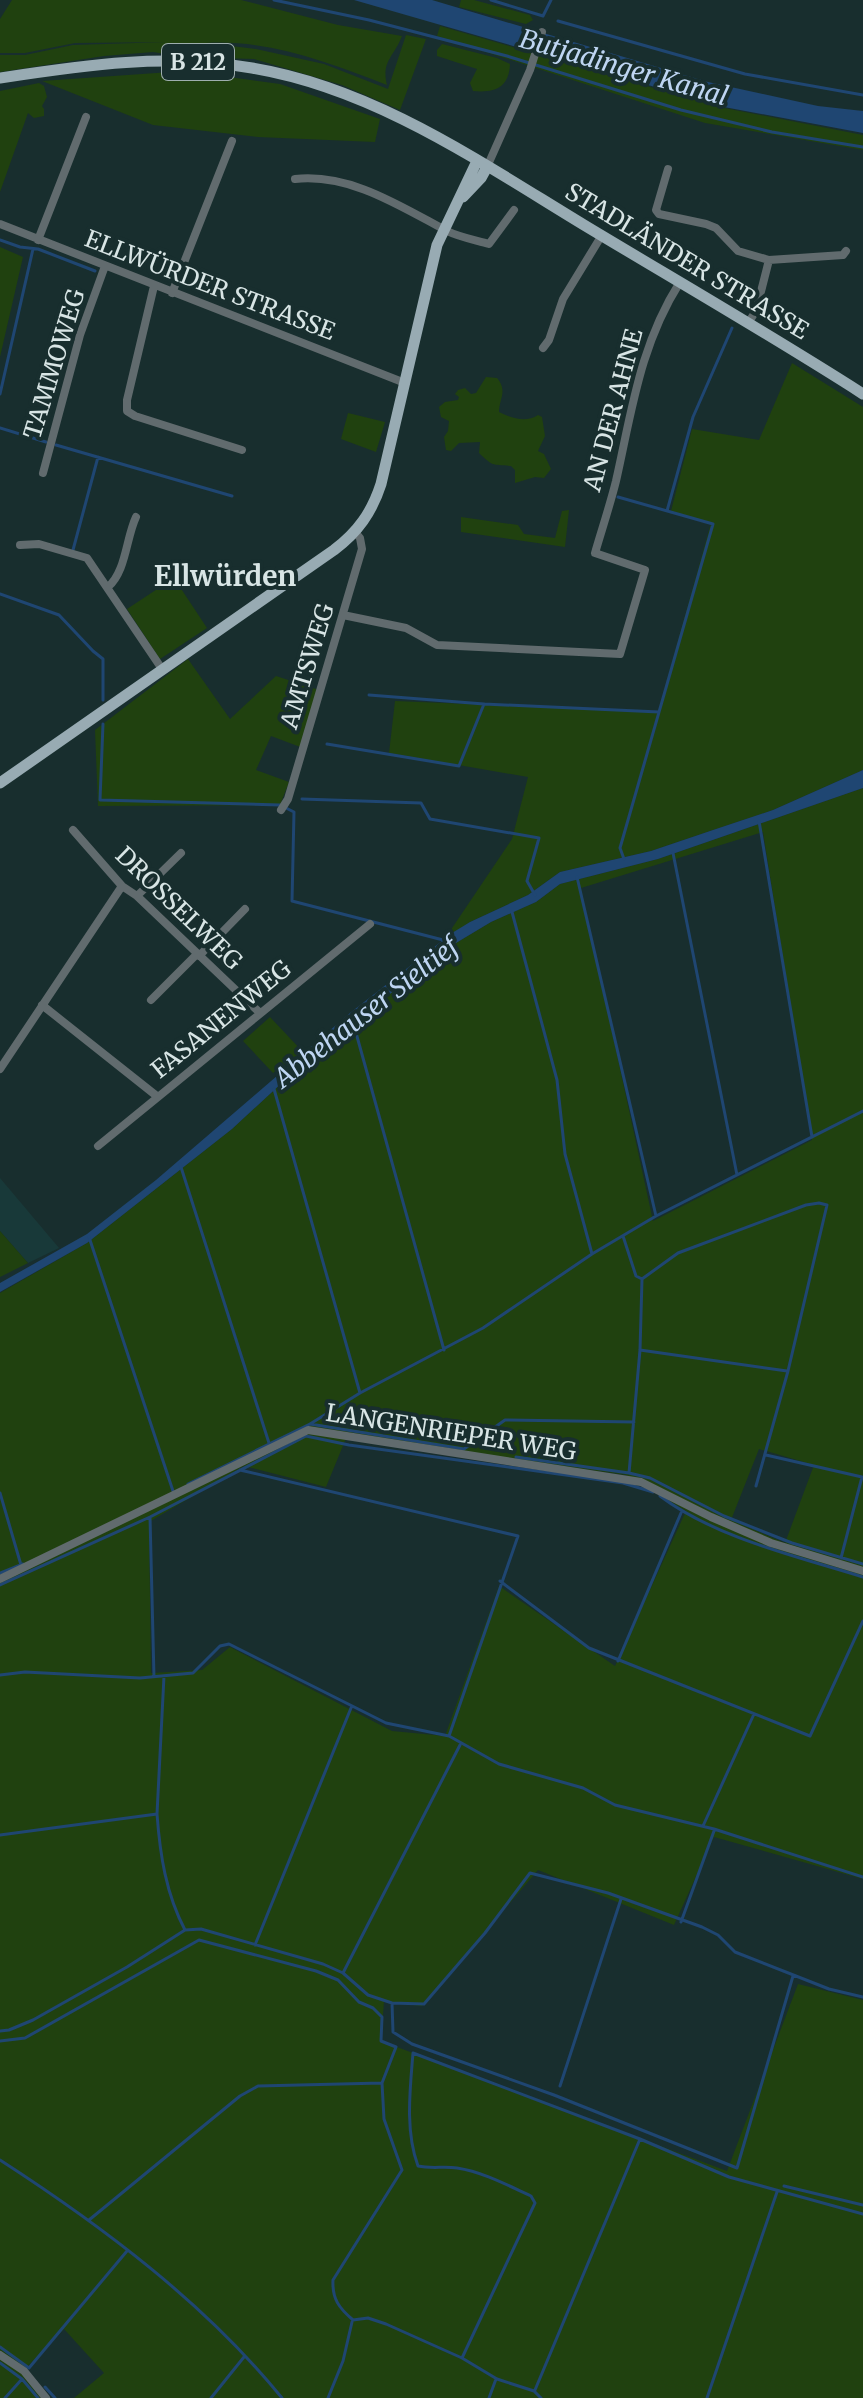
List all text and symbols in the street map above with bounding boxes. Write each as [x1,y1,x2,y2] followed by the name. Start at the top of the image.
[516,21,732,113] water label: Butjadinger Kanal
[162,44,234,80] road number: B 212
[560,176,815,346] street label: STADLÄNDER STRASSE
[80,223,340,347] street label: ELLWÜRDER STRASSE
[17,285,92,443] street label: TAMMOWEG
[576,325,650,496] street label: AN DER AHNE
[154,558,296,594] district label: Ellwürden
[273,599,341,733] street label: AMTSWEG
[109,840,249,977] street label: DROSSELWEG
[266,928,467,1096] water label: Abbehauser Sieltief
[145,953,298,1085] street label: FASANENWEG
[324,1397,579,1467] street label: LANGENRIEPER WEG

